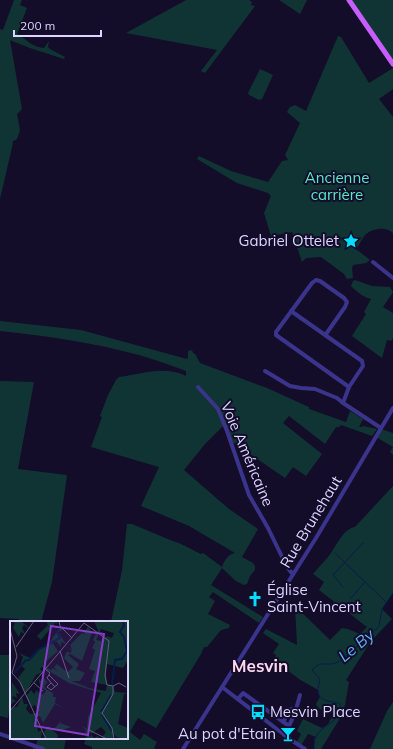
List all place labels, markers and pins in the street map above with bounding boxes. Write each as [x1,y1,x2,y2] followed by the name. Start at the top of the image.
[238,231,339,250] place label: Gabriel Ottelet
[342,232,360,250] place icon: Gabriel Ottelet
[267,580,361,616] place label: Église Saint-Vincent
[246,590,264,608] church icon: Église Saint-Vincent
[270,702,360,721] place label: Mesvin Place
[249,703,267,721] bus stop icon: Mesvin Place
[178,724,276,743] place label: Au pot d'Etain
[279,725,297,743] bar icon: Au pot d'Etain

